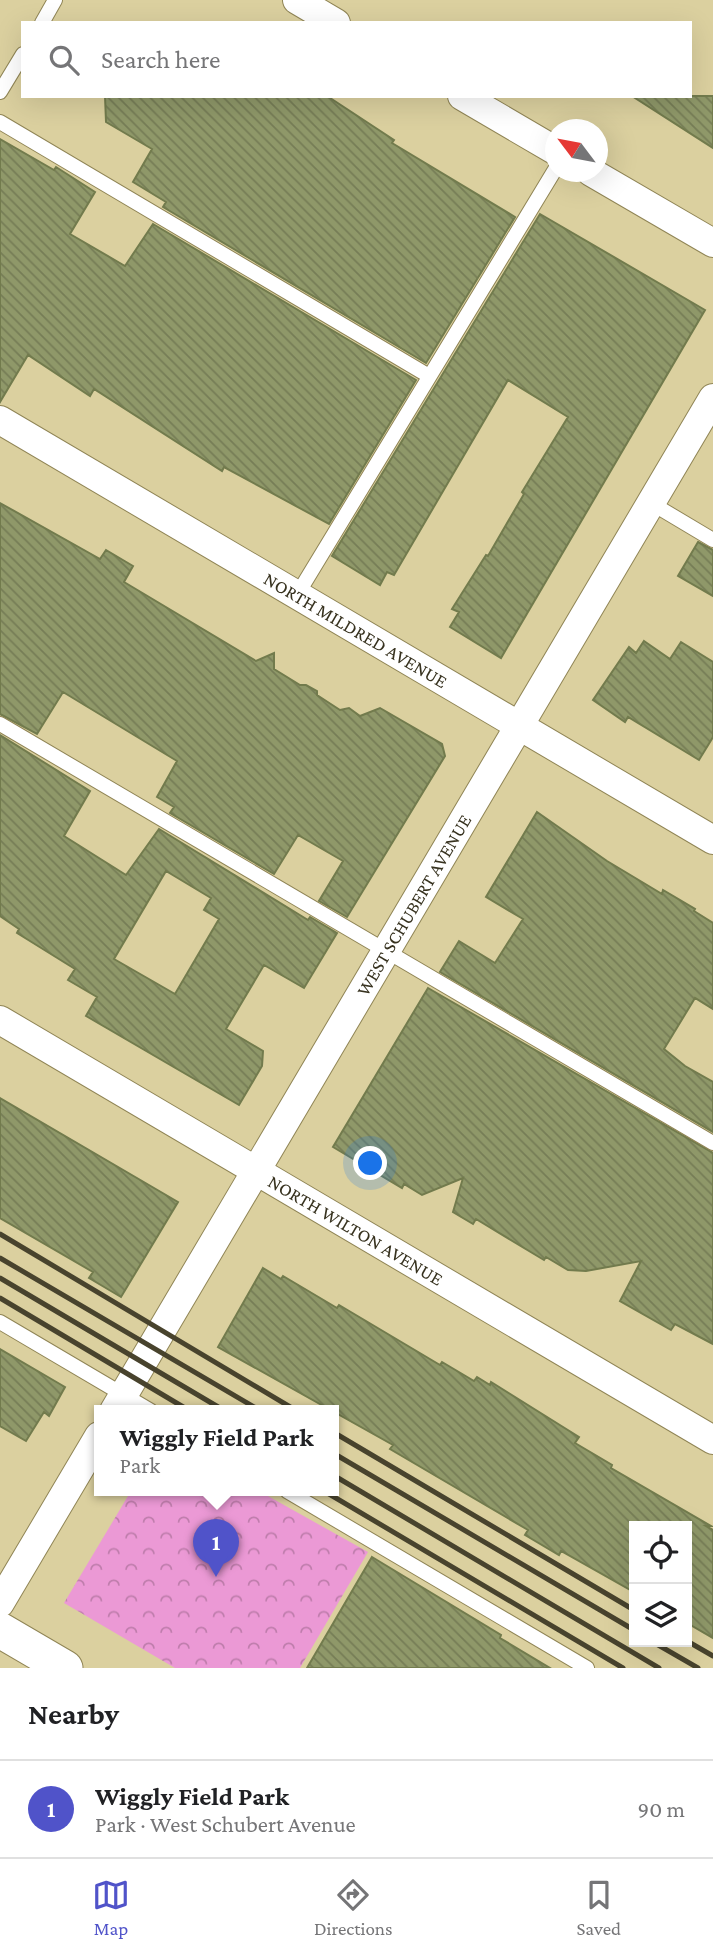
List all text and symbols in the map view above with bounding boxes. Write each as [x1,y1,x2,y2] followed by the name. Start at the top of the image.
[21,21,692,98] search box
[45,41,83,79] icon: search
[101,45,220,74] text: Search here
[545,119,608,182] north arrow
[260,567,451,692] street label: NORTH MILDRED AVENUE
[352,810,475,999] street label: WEST SCHUBERT AVENUE
[353,1146,387,1180] your location
[265,1170,447,1289] street label: NORTH WILTON AVENUE
[94,1405,339,1496] popup
[119,1423,314,1452] text: Wiggly Field Park
[119,1452,160,1478] text: Park
[193,1519,239,1577] pin: 1
[629,1521,692,1647] map controls
[629,1521,692,1584] button: locate
[629,1584,692,1647] button: layers
[28,1697,119,1730] text: Nearby
[95,1782,289,1811] text: Wiggly Field Park
[47,1796,55,1822] text: 1
[638,1796,685,1822] text: 90 m
[95,1811,356,1837] text: Park · West Schubert Avenue
[92,1876,130,1939] tab: Map
[314,1876,393,1939] tab: Directions
[576,1876,621,1939] tab: Saved

